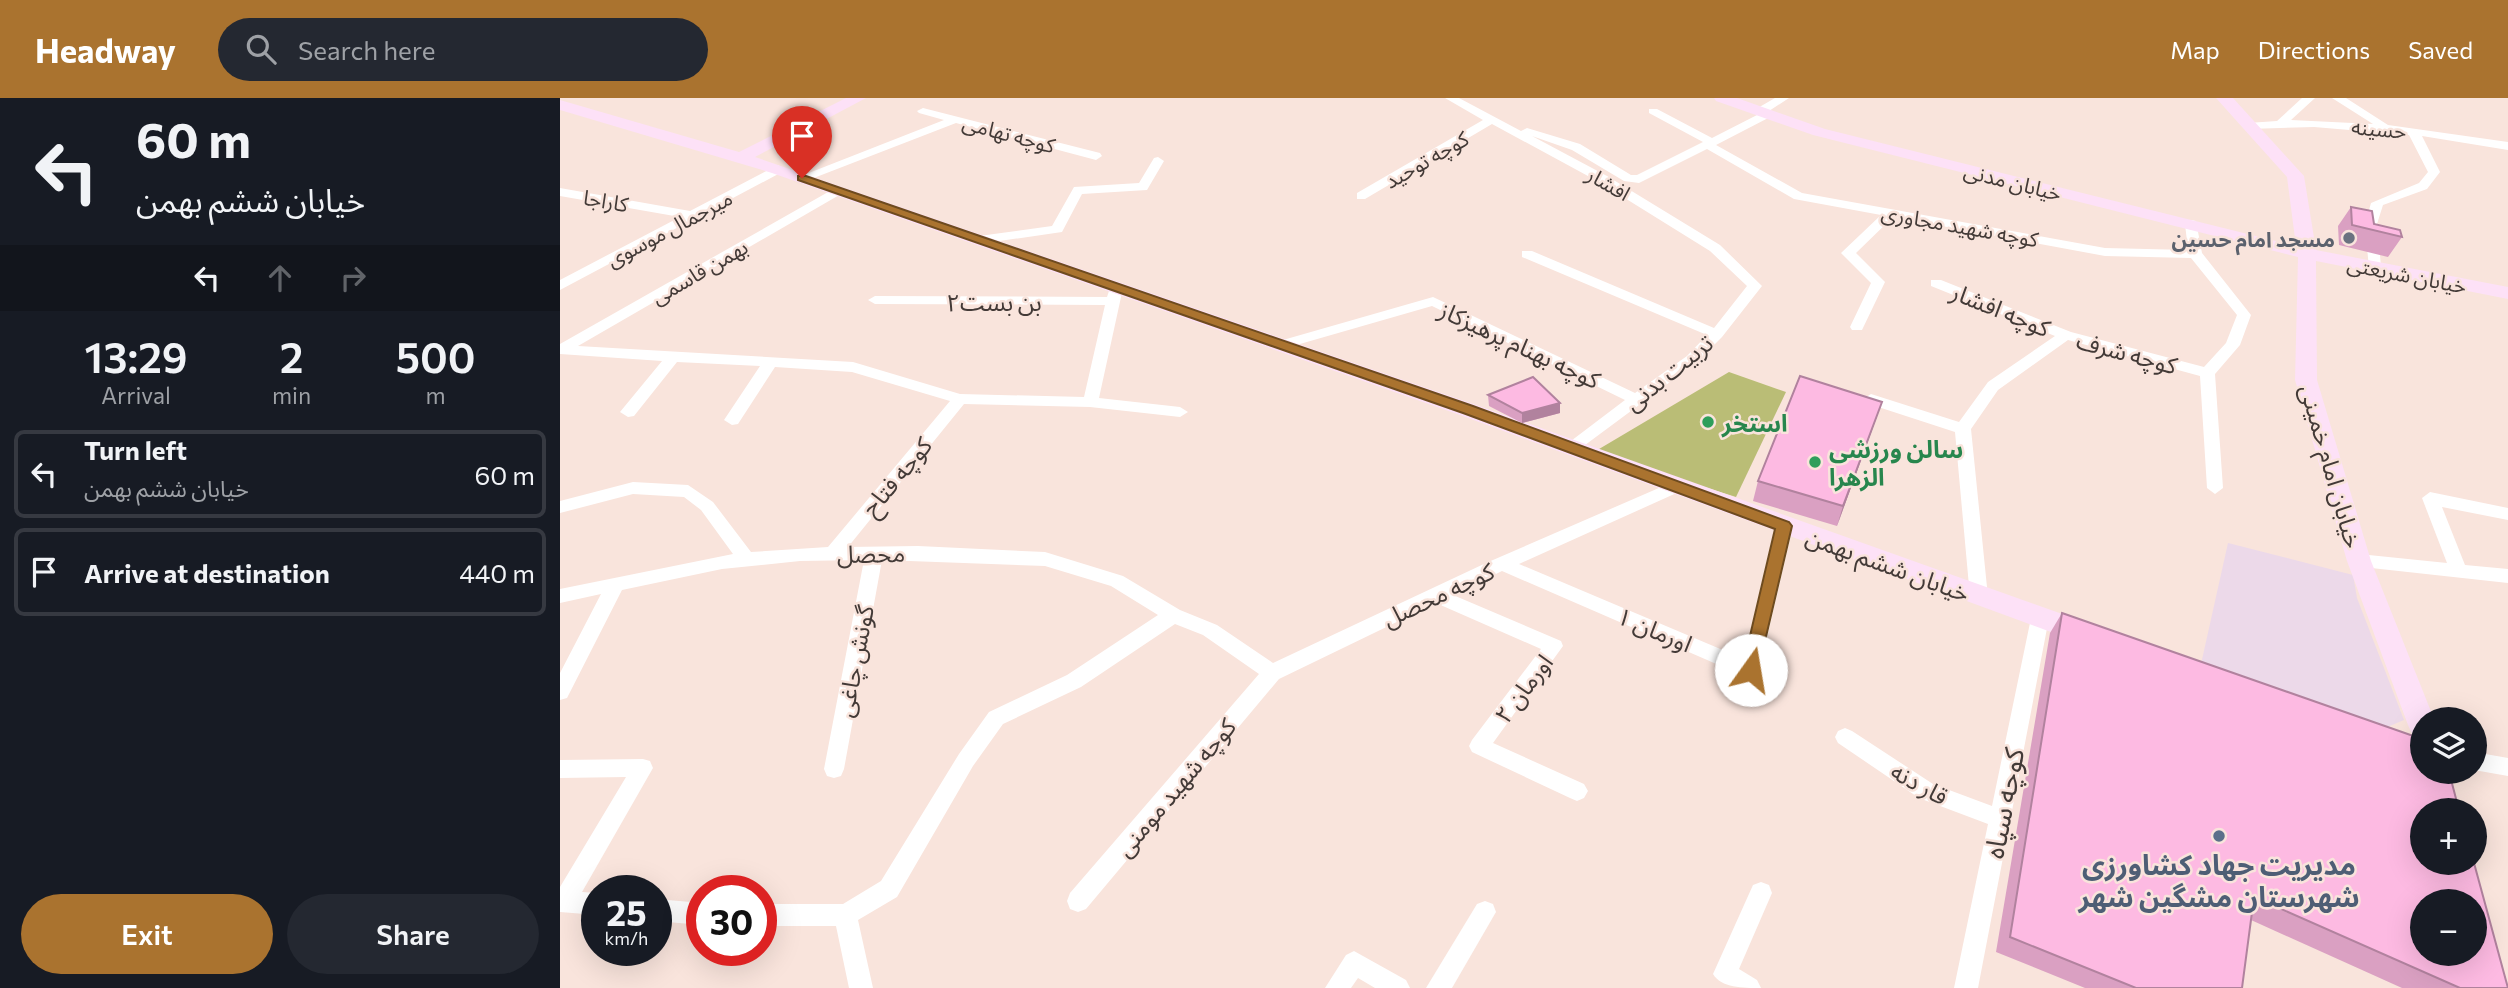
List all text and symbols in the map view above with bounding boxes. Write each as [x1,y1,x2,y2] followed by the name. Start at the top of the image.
[218,18,708,81] search box
[35,29,176,70] text: Headway
[242,30,280,68] icon: search
[298,34,436,65] text: Search here
[2170,35,2220,64] text: Map
[2258,35,2370,64] text: Directions
[2408,35,2473,64] text: Saved
[772,106,832,178] pin
[136,108,251,168] text: 60 m
[960,109,1058,159] street label: کوچه تهامی
[2350,113,2408,143] street label: حسینه
[783,117,821,155] icon: arrive
[1380,125,1474,195] street label: کوچه توحید
[21,126,112,217] icon: left
[1961,157,2064,206] street label: خیابان مدنی
[1581,160,1635,206] street label: افشار
[136,179,365,219] text: خیابان ششم بهمن
[581,184,631,217] street label: کاراجا
[602,184,737,273] street label: میرجمال موسوی
[1879,199,2041,253] street label: کوچه شهید مجاوری
[2171,226,2335,256] place label: مسجد امام حسین
[2341,230,2357,246] marker: مسجد امام حسین
[646,233,752,310] street label: بهمن قاسمی
[2345,250,2469,299] street label: خیابان شریعتی
[188,259,226,297] icon: left
[261,259,299,297] icon: ahead
[334,259,372,297] icon: right
[1946,276,2056,344] street label: کوچه افشار
[946,287,1042,316] street label: بن بست۲
[1432,294,1606,399] street label: کوچه بهنام پرهیزکاز
[2073,325,2181,382] street label: کوچه شرف
[1618,328,1719,417] street label: تربیت بدنی
[85,330,187,382] text: 13:29
[280,330,303,382] text: 2
[396,330,475,382] text: 500
[101,381,171,409] text: Arrival
[272,381,311,409] text: min
[426,381,446,409] text: m
[2290,381,2369,553] street label: خیابان امام خمینی
[1721,408,1788,438] place label: استخر
[1700,414,1716,430] marker: استخر
[855,430,941,524] street label: کوچه فتاح
[84,434,187,465] text: Turn left
[1829,434,1963,492] place label: سالن ورزشی الزهرا
[1807,454,1823,470] marker: سالن ورزشی الزهرا
[25,455,63,493] icon: left
[475,459,535,490] text: 60 m
[84,474,249,502] text: خیابان ششم بهمن
[1801,521,1974,611] street label: خیابان ششم بهمن
[837,538,905,568] street label: محصل
[25,553,63,591] icon: arrive
[1378,555,1500,634] street label: کوچه محصل
[84,557,330,588] text: Arrive at destination
[459,557,535,588] text: 440 m
[1613,600,1697,659] street label: اورمان ۱
[829,601,881,720] street label: گونش چاغی
[1714,633,1788,707] position arrow
[1488,648,1559,729] street label: اورمان ۲
[2410,707,2487,966] map controls
[2410,707,2487,784] button: layers
[1109,711,1243,863] street label: کوچه شهید مومنی
[1976,744,2033,862] street label: کوچه سپاه
[1886,756,1954,811] street label: قار دنه
[2410,798,2487,875] button: +
[2211,828,2227,844] marker: مدیریت جهاد کشاورزی شهرستان مشگین شهر
[2078,847,2359,914] place label: مدیریت جهاد کشاورزی شهرستان مشگین شهر
[686,875,777,966] speed limit sign: 30
[2410,889,2487,966] button: −
[606,890,647,933] text: 25
[21,894,273,974] button: Exit
[287,894,539,974] button: Share
[605,927,648,949] text: km/h

